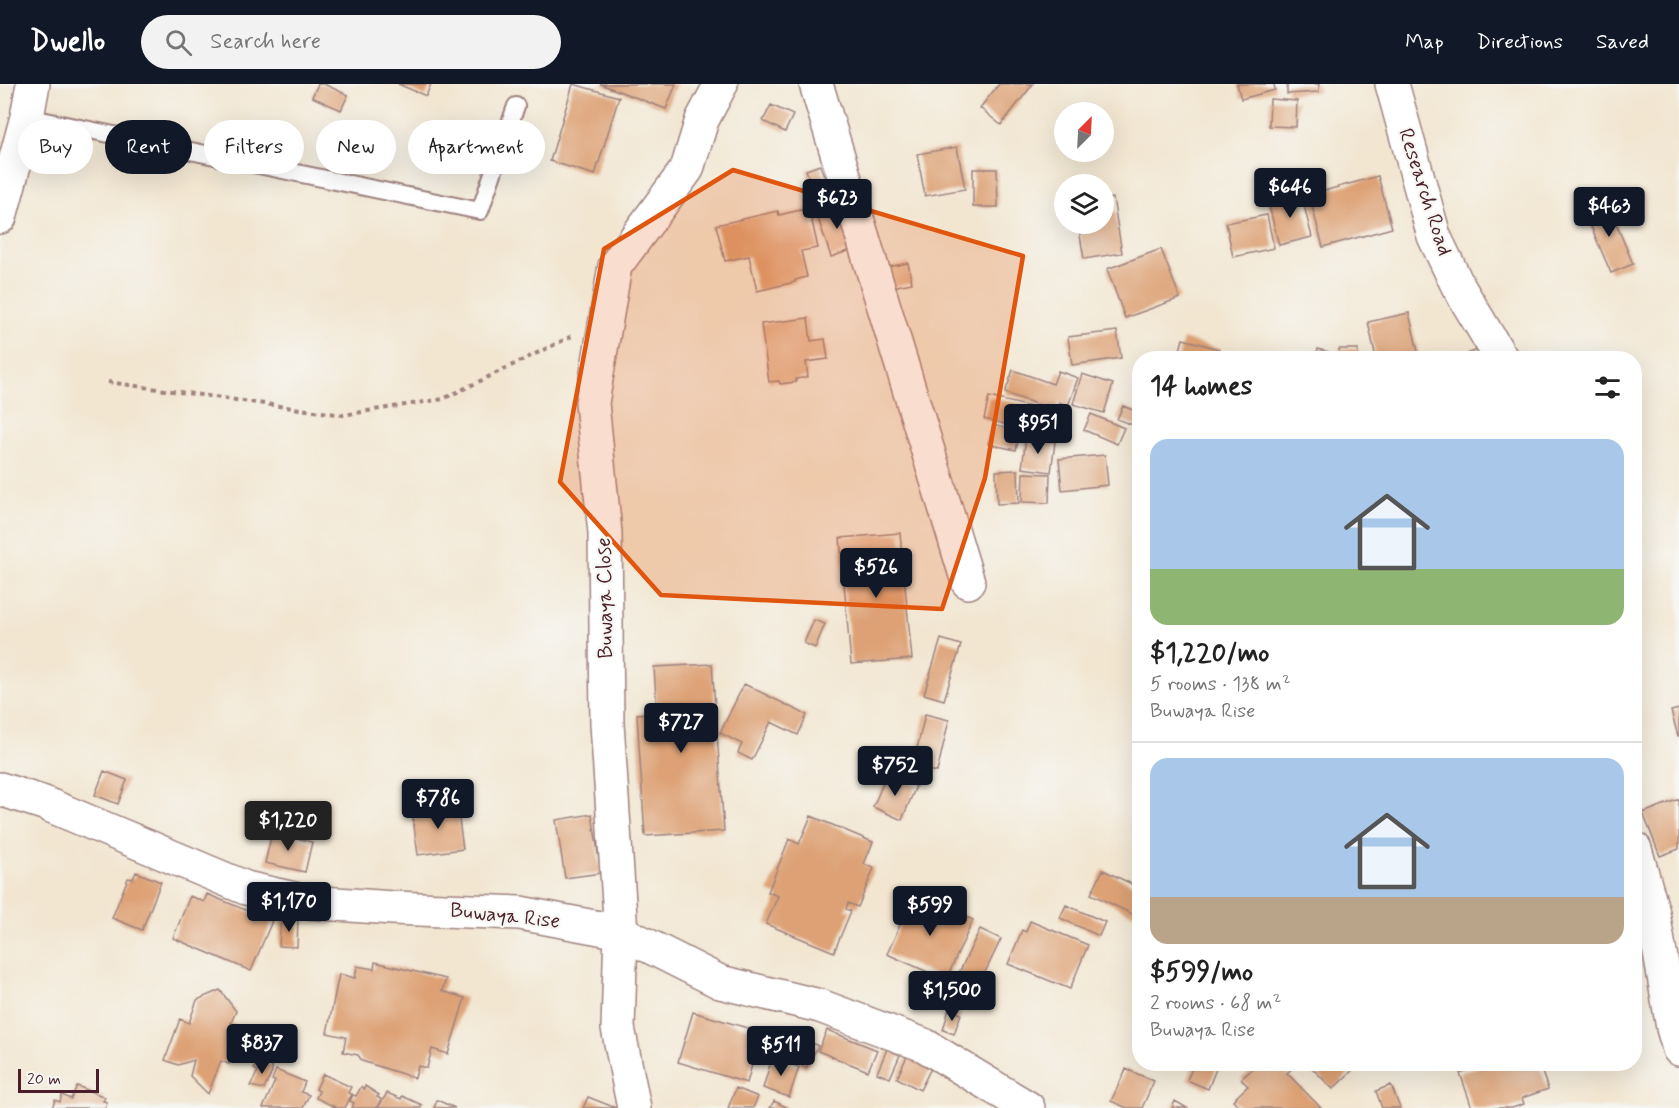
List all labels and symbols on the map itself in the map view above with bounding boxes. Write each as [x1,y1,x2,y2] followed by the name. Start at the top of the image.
[1054,102,1114,162] north arrow
[1391,125,1459,259] street label: Research Road
[1254,168,1326,219] pin: $646
[801,179,873,230] pin: $623
[1573,187,1645,238] pin: $463
[1002,404,1074,455] pin: $951
[590,537,620,659] street label: Buwaya Close
[840,548,912,599] pin: $526
[645,703,717,754] pin: $727
[859,746,931,797] pin: $752
[402,779,474,830] pin: $786
[239,801,337,852] pin: $1,220
[240,882,338,933] pin: $1,170
[894,886,966,937] pin: $599
[449,896,561,936] street label: Buwaya Rise
[903,971,1001,1022] pin: $1,500
[226,1024,298,1075] pin: $837
[745,1026,817,1077] pin: $511
[18,1066,99,1094] scale bar

